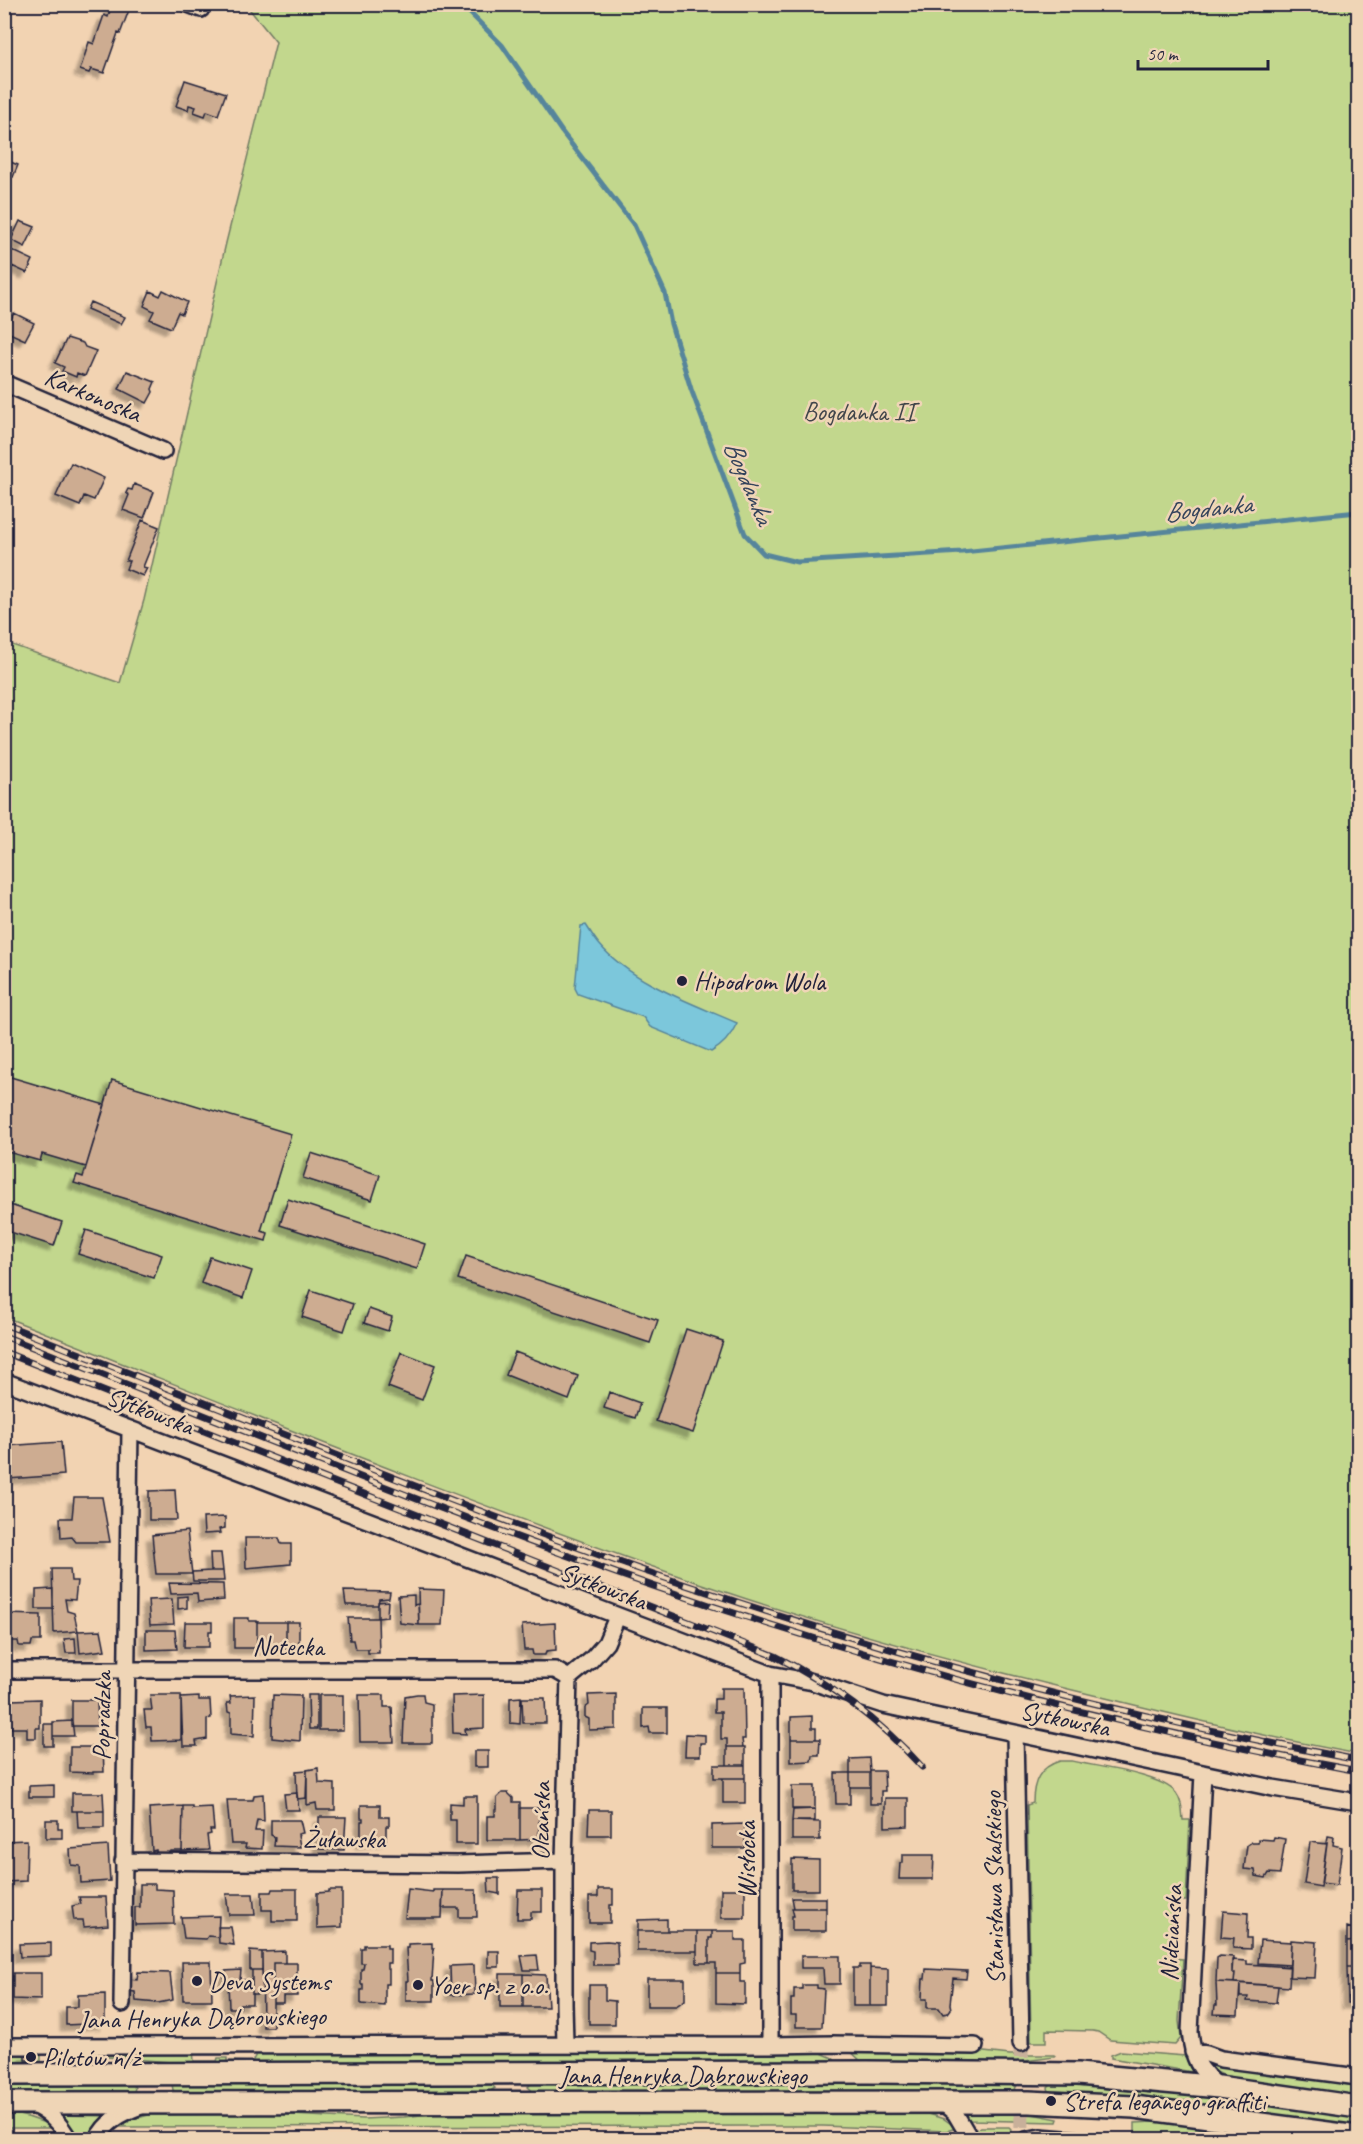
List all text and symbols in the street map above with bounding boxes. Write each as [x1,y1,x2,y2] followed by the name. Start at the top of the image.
[1138,33,1268,71] scale bar
[1147,43,1180,65] text: 50 m
[40,360,148,431] street label: Karkonoska
[803,395,921,428] park label: Bogdanka II
[716,435,783,532] water label: Bogdanka
[1163,486,1256,529] water label: Bogdanka
[694,965,827,998] place label: Hipodrom Wola
[675,974,689,988] marker: Hipodrom Wola
[102,1379,200,1443] street label: Sytkowska
[555,1554,653,1618] street label: Sytkowska
[252,1630,326,1663] street label: Notecka
[85,1669,119,1761] street label: Popradzka
[1017,1693,1114,1745] street label: Sytkowska
[524,1780,558,1861] street label: Olzańska
[976,1789,1012,1985] street label: Stanisława Skalskiego
[730,1820,763,1899] street label: Wisłocka
[303,1822,387,1856] street label: Żuławska
[1152,1882,1190,1982] street label: Nidziańska
[209,1965,332,1998] place label: Deva Systems
[430,1969,549,2002] place label: Yoer sp. z o.o.
[190,1974,204,1988] marker: Deva Systems
[411,1978,425,1992] marker: Yoer sp. z o.o.
[76,1999,328,2037] street label: Jana Henryka Dąbrowskiego
[43,2041,143,2074] place label: Pilotów n/ż
[24,2050,38,2064] marker: Pilotów n/ż
[557,2059,809,2092] street label: Jana Henryka Dąbrowskiego
[1063,2085,1269,2118] place label: Strefa leganego graffiti
[1044,2094,1058,2108] marker: Strefa leganego graffiti

